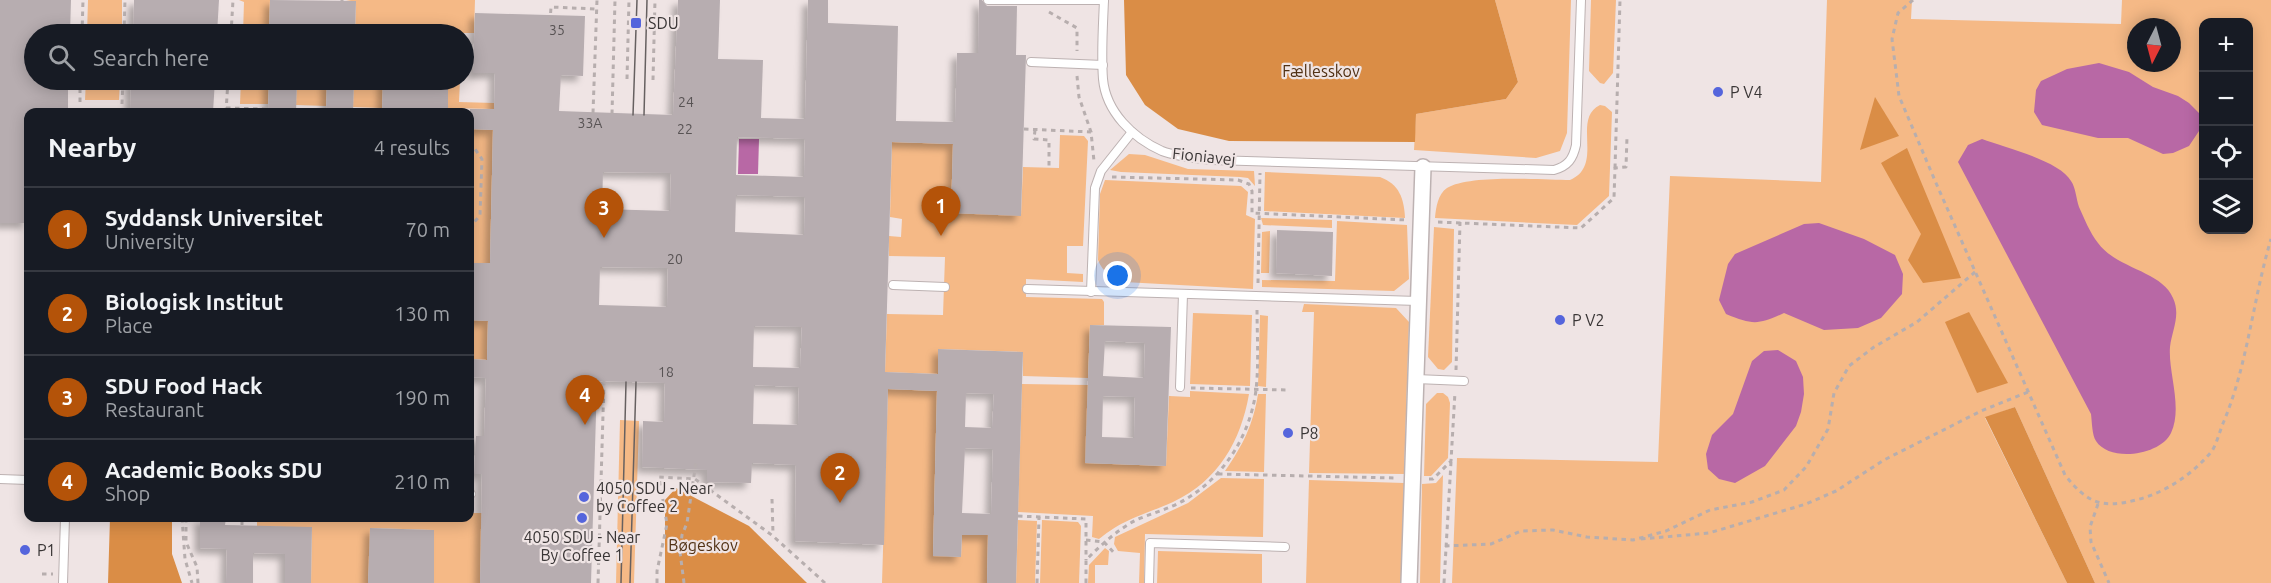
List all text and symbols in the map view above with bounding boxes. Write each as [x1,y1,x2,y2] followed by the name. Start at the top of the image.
[648,14,679,32] place label: SDU
[629,16,643,30] marker: SDU
[2127,18,2181,72] north arrow
[2199,18,2253,234] map controls
[2199,18,2253,72] button: +
[549,22,565,38] house number: 35
[24,24,474,90] search box
[45,41,78,74] icon: search
[93,45,209,70] text: Search here
[1282,62,1360,80] park label: Fællesskov
[2199,72,2253,126] button: −
[1730,83,1762,101] place label: P V4
[1711,85,1725,99] marker: P V4
[678,94,694,110] house number: 24
[578,115,602,131] house number: 33A
[677,121,693,137] house number: 22
[2199,126,2253,180] button: locate
[48,133,136,162] text: Nearby
[374,136,450,159] text: 4 results
[1172,144,1236,168] street label: Fioniavej
[2199,180,2253,234] button: layers
[922,186,960,236] pin: 1
[584,188,624,238] pin: 3
[105,205,323,230] text: Syddansk Universitet
[62,218,73,241] text: 1
[406,218,450,241] text: 70 m
[105,230,194,253] text: University
[667,251,683,267] house number: 20
[1103,261,1132,290] your location
[105,289,283,314] text: Biologisk Institut
[62,302,73,325] text: 2
[394,302,450,325] text: 130 m
[1572,311,1604,329] place label: P V2
[1553,313,1567,327] marker: P V2
[105,314,153,337] text: Place
[658,364,674,380] house number: 18
[105,373,262,398] text: SDU Food Hack
[566,376,604,425] pin: 4
[62,386,73,409] text: 3
[394,386,450,409] text: 190 m
[105,398,204,421] text: Restaurant
[1300,424,1319,442] place label: P8
[1281,426,1295,440] marker: P8
[820,454,860,503] pin: 2
[105,457,323,482] text: Academic Books SDU
[62,470,73,493] text: 4
[394,470,450,493] text: 210 m
[596,479,713,515] place label: 4050 SDU - Near by Coffee 2
[105,482,150,505] text: Shop
[577,490,591,504] marker: 4050 SDU - Near by Coffee 2
[575,511,589,525] marker: 4050 SDU - Near By Coffee 1
[524,528,640,564] place label: 4050 SDU - Near By Coffee 1
[668,536,738,554] park label: Bøgeskov
[37,541,56,559] place label: P1
[18,543,32,557] marker: P1

